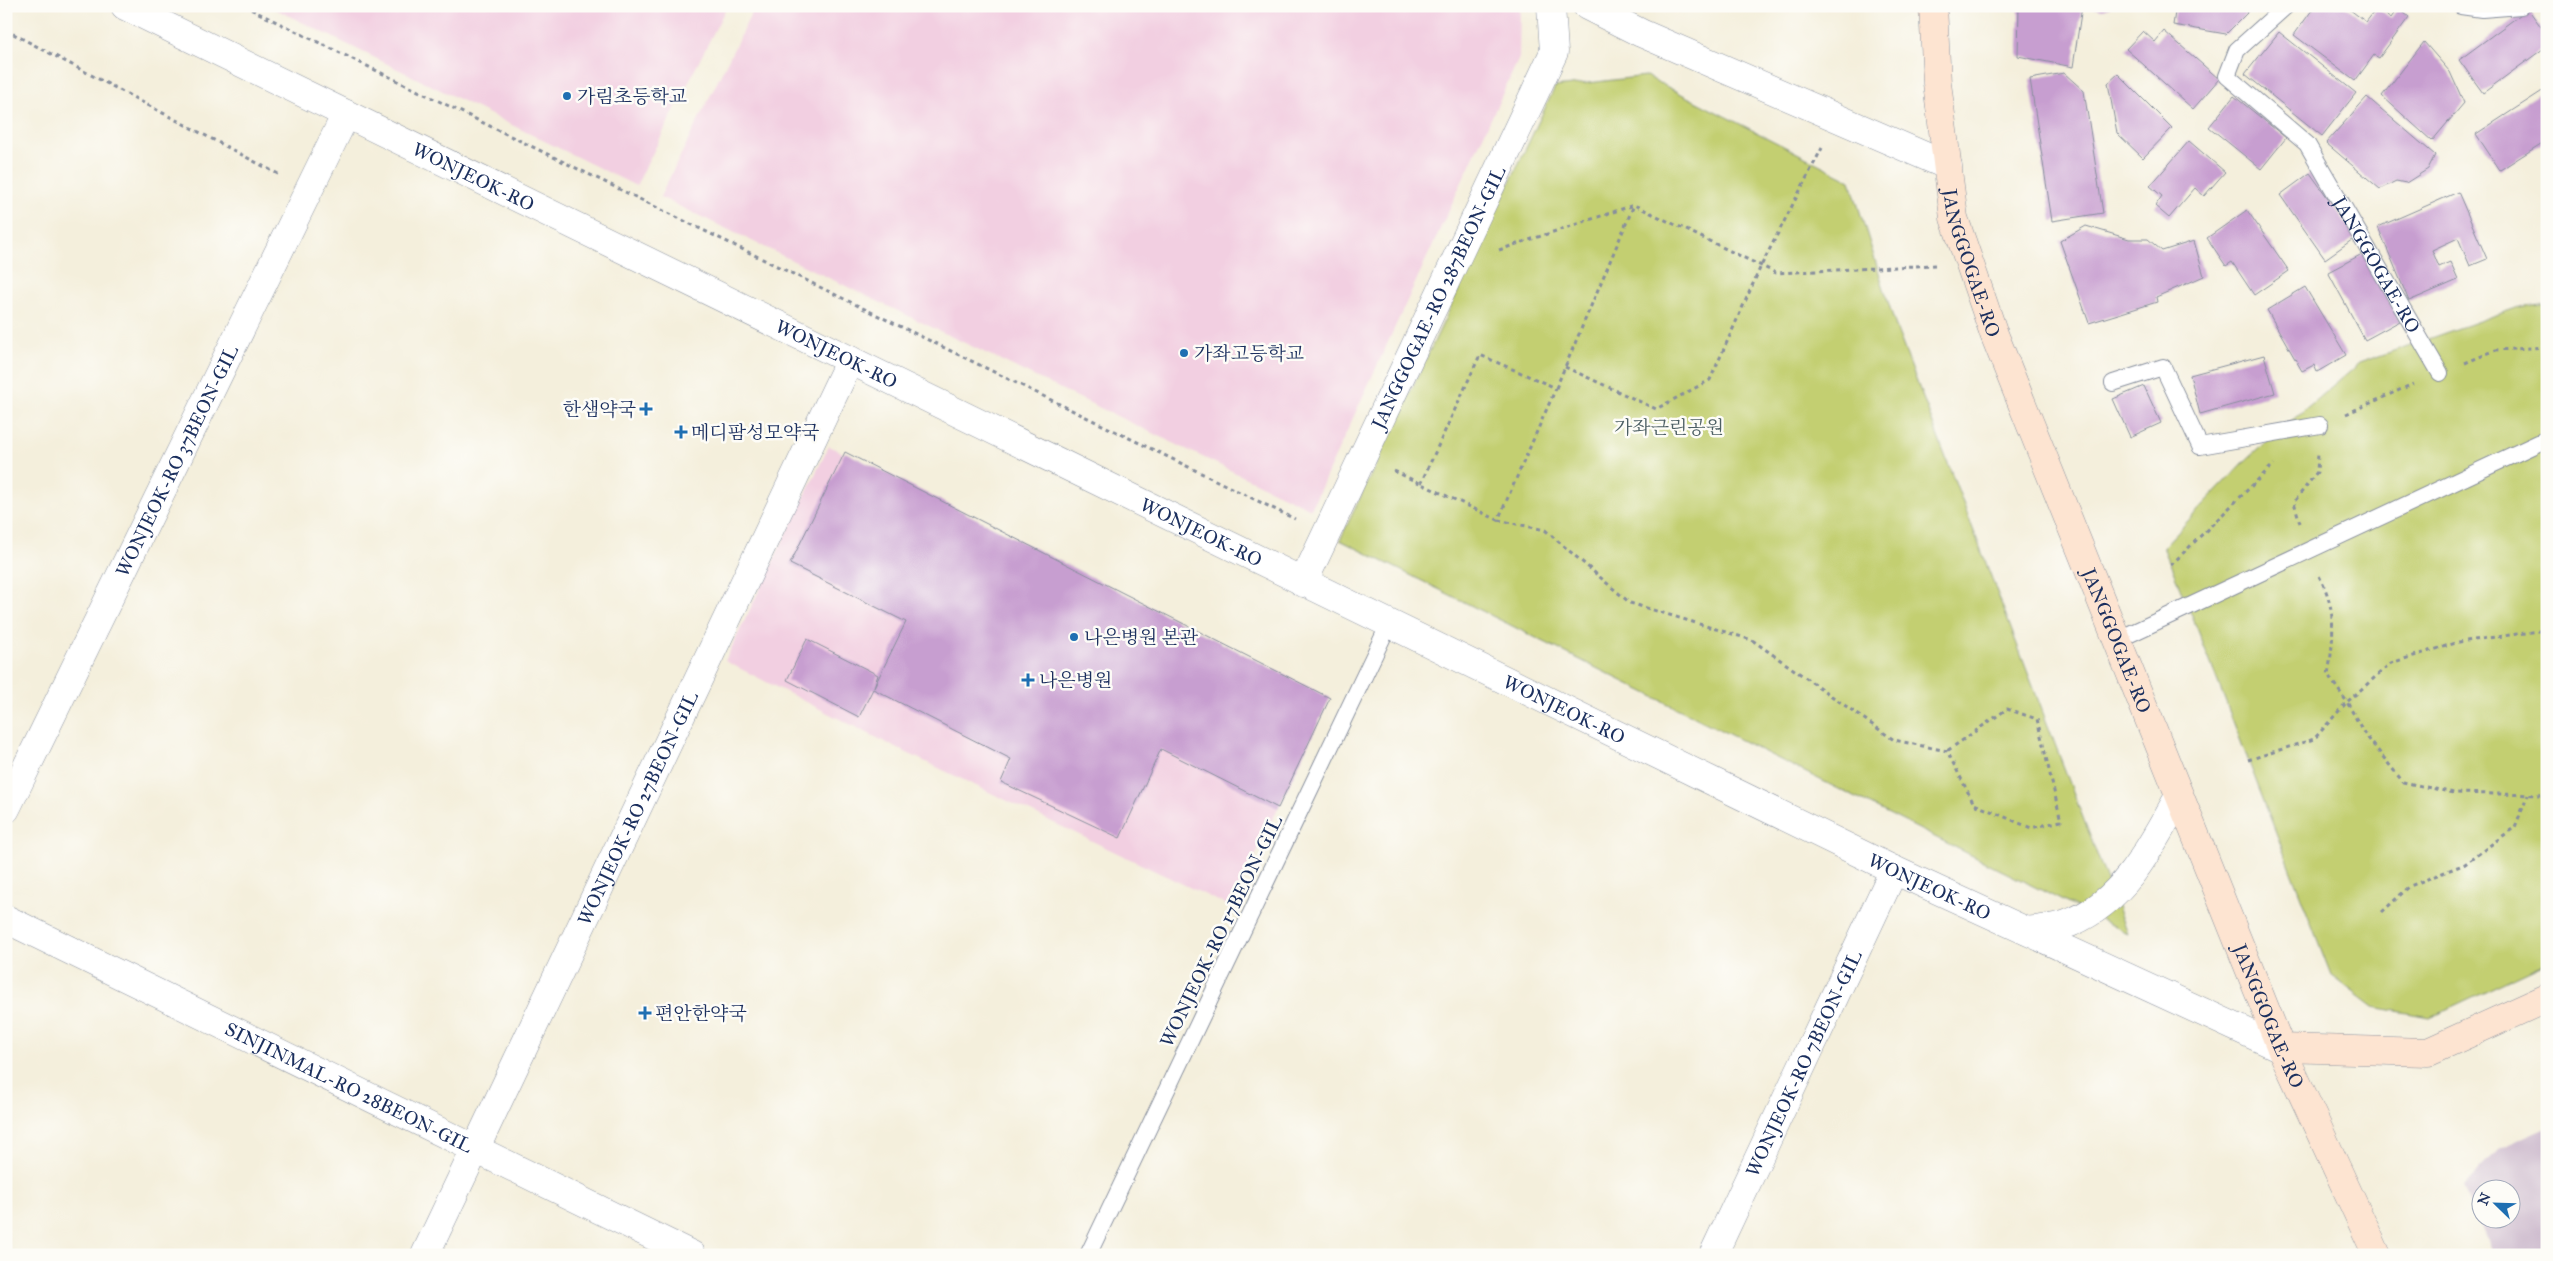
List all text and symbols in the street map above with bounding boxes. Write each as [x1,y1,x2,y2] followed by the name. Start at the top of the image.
[577,85,687,108] place label: 가림초등학교
[561,90,573,102] marker: 가림초등학교
[409,137,538,216] street label: WONJEOK-RO
[1365,162,1510,435] street label: JANGGOGAE-RO 287BEON-GIL
[1938,186,2006,340] street label: JANGGOGAE-RO
[2326,190,2426,337] street label: JANGGOGAE-RO
[772,314,901,393] street label: WONJEOK-RO
[110,341,243,580] street label: WONJEOK-RO 37BEON-GIL
[1194,342,1304,365] place label: 가좌고등학교
[1178,347,1190,359] marker: 가좌고등학교
[563,398,636,421] place label: 한샘약국
[640,403,652,415] marker: 한샘약국
[1614,416,1724,439] park label: 가좌근린공원
[691,421,819,444] place label: 메디팜성모약국
[675,426,687,438] marker: 메디팜성모약국
[1137,492,1266,571] street label: WONJEOK-RO
[2076,563,2157,716] street label: JANGGOGAE-RO
[1084,626,1199,649] place label: 나은병원 본관
[1068,631,1080,643] marker: 나은병원 본관
[1039,669,1112,692] place label: 나은병원
[1500,670,1629,748] street label: WONJEOK-RO
[1021,673,1035,687] marker: 나은병원
[572,687,703,928] street label: WONJEOK-RO 27BEON-GIL
[1155,812,1288,1051] street label: WONJEOK-RO 17BEON-GIL
[1865,848,1995,925] street label: WONJEOK-RO
[2227,938,2309,1092] street label: JANGGOGAE-RO
[1740,946,1866,1180] street label: WONJEOK-RO 7BEON-GIL
[655,1002,747,1025] place label: 편안한약국
[639,1007,651,1019] marker: 편안한약국
[222,1017,477,1157] street label: SINJINMAL-RO 28BEON-GIL
[2470,1178,2520,1228] north arrow
[2474,1190,2495,1208] text: N

